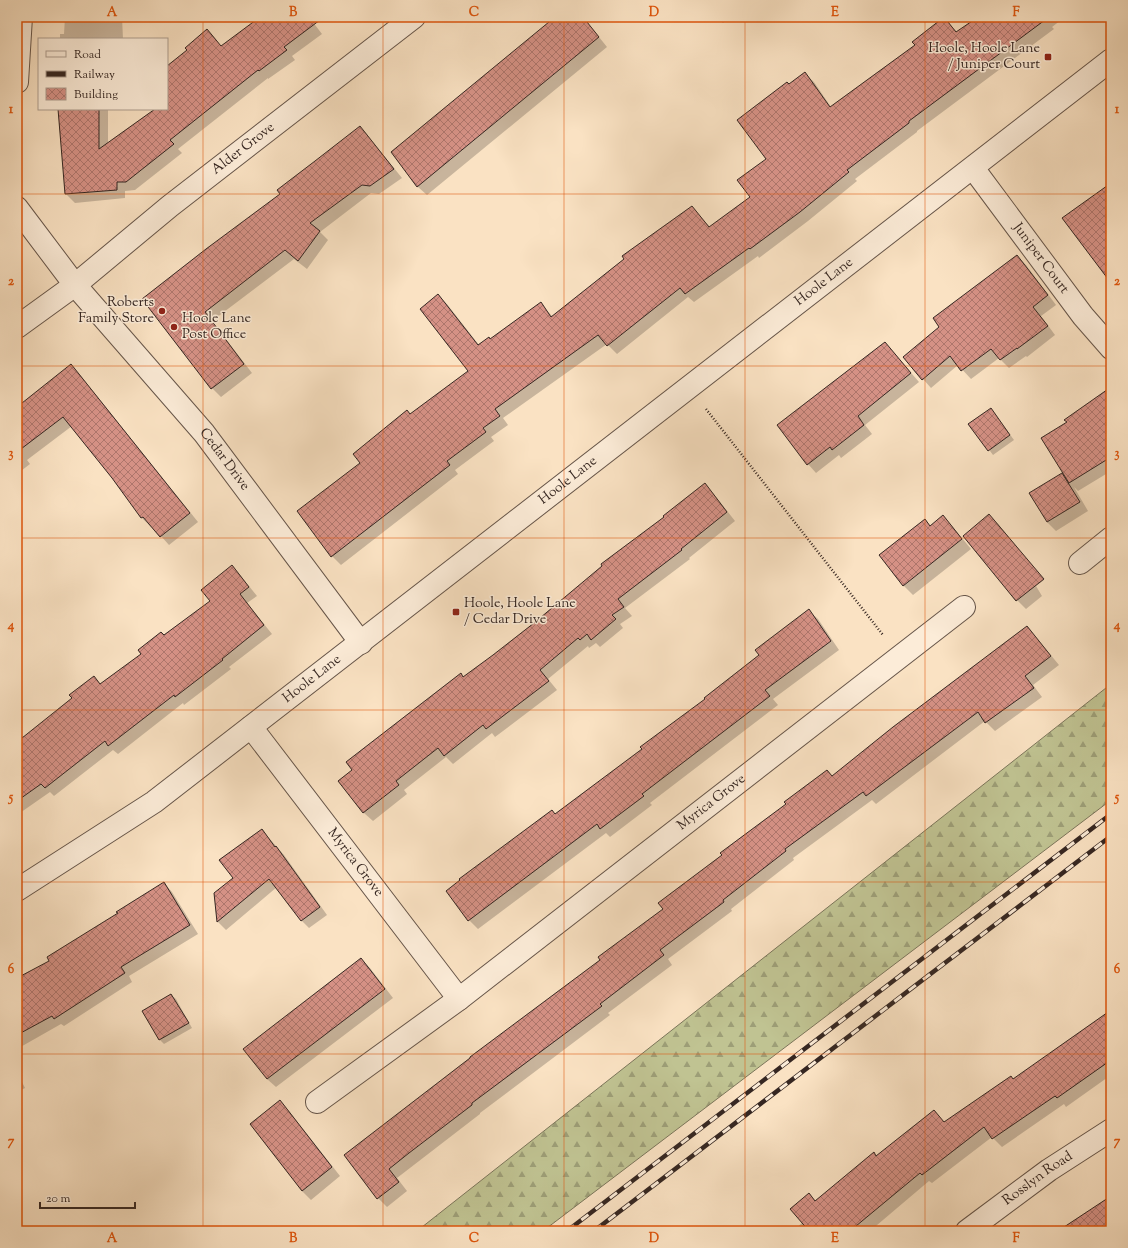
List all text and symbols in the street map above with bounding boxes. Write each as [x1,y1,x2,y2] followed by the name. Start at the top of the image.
[107,4,118,22] text: A
[289,4,298,22] text: B
[469,4,479,22] text: C
[649,4,659,22] text: D
[831,4,839,22] text: E
[1012,4,1020,22] text: F
[38,38,168,110] legend
[928,39,1040,75] place label: Hoole, Hoole Lane / Juniper Court
[74,46,101,64] text: Road
[1043,52,1053,62] marker: Hoole, Hoole Lane / Juniper Court
[74,66,115,84] text: Railway
[74,86,118,104] text: Building
[9,101,14,119] text: 1
[1115,101,1120,119] text: 1
[208,118,279,180] street label: Alder Grove
[1007,218,1073,298] street label: Juniper Court
[791,253,858,311] street label: Hoole Lane
[8,273,15,291] text: 2
[1114,273,1121,291] text: 2
[78,293,154,329] place label: Roberts Family Store
[157,306,167,316] marker: Roberts Family Store
[182,309,251,345] place label: Hoole Lane Post Office
[169,322,179,332] marker: Hoole Lane Post Office
[194,424,254,495] street label: Cedar Drive
[8,445,14,463] text: 3
[1114,445,1120,463] text: 3
[535,452,602,510] street label: Hoole Lane
[464,594,576,630] place label: Hoole, Hoole Lane / Cedar Drive
[451,607,461,617] marker: Hoole, Hoole Lane / Cedar Drive
[7,617,15,635] text: 4
[1113,617,1121,635] text: 4
[279,650,346,708] street label: Hoole Lane
[673,770,750,836] street label: Myrica Grove
[8,789,14,807] text: 5
[1114,789,1120,807] text: 5
[322,824,388,901] street label: Myrica Grove
[8,961,15,979] text: 6
[1114,961,1121,979] text: 6
[8,1133,15,1151] text: 7
[1114,1133,1121,1151] text: 7
[999,1147,1077,1211] street label: Rosslyn Road
[40,1184,135,1210] scale bar
[46,1190,71,1208] text: 20 m
[107,1230,118,1248] text: A
[289,1230,298,1248] text: B
[469,1230,479,1248] text: C
[649,1230,659,1248] text: D
[831,1230,839,1248] text: E
[1012,1230,1020,1248] text: F

